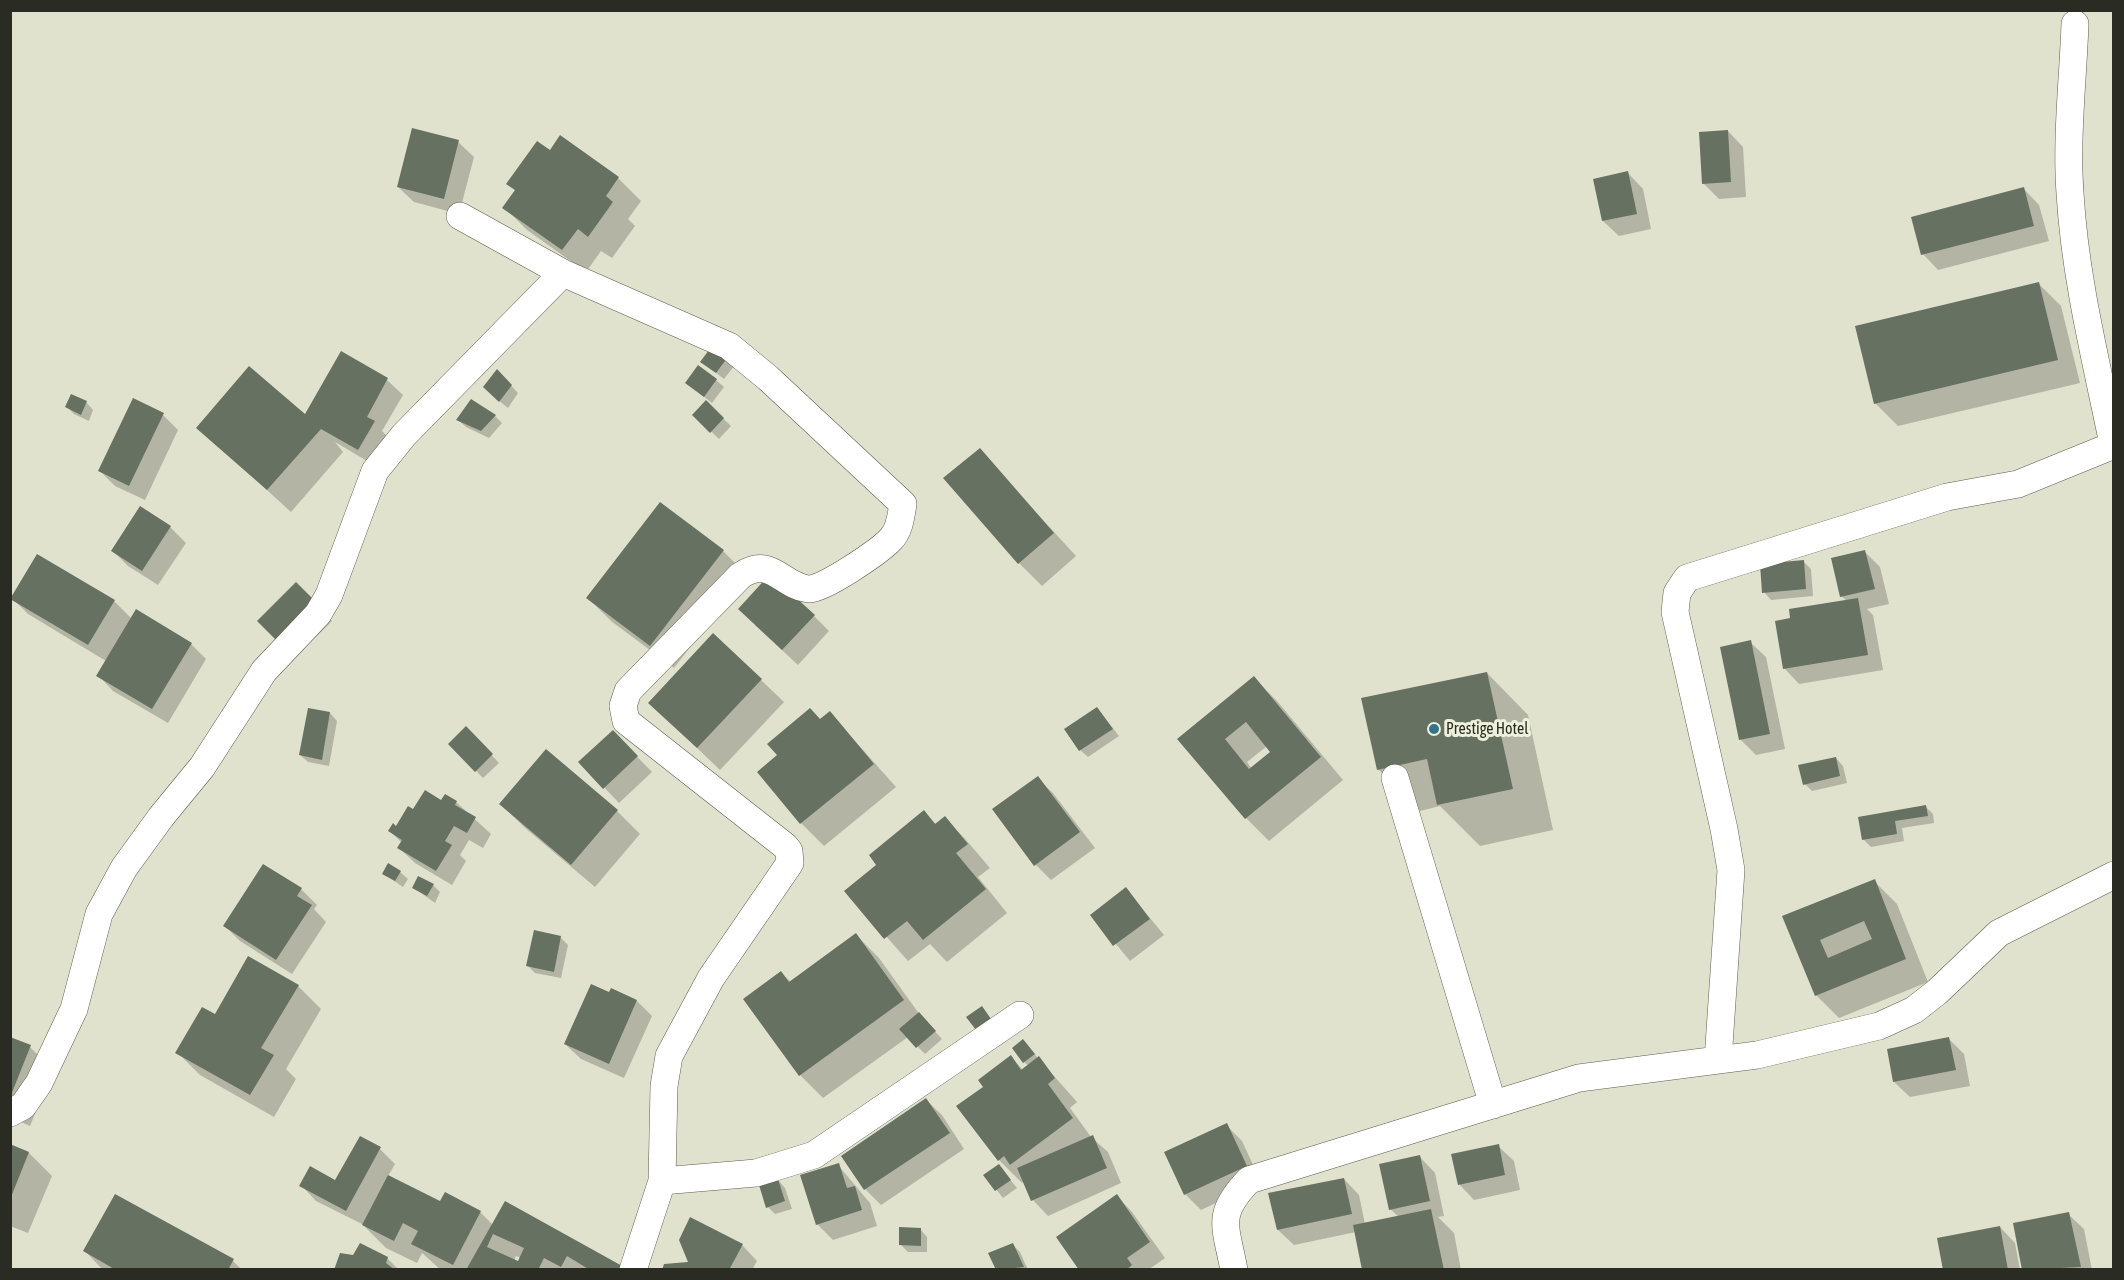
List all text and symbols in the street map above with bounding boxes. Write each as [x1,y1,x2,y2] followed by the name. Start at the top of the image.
[1446,719,1529,739] place label: Prestige Hotel
[1427,722,1441,736] marker: Prestige Hotel

